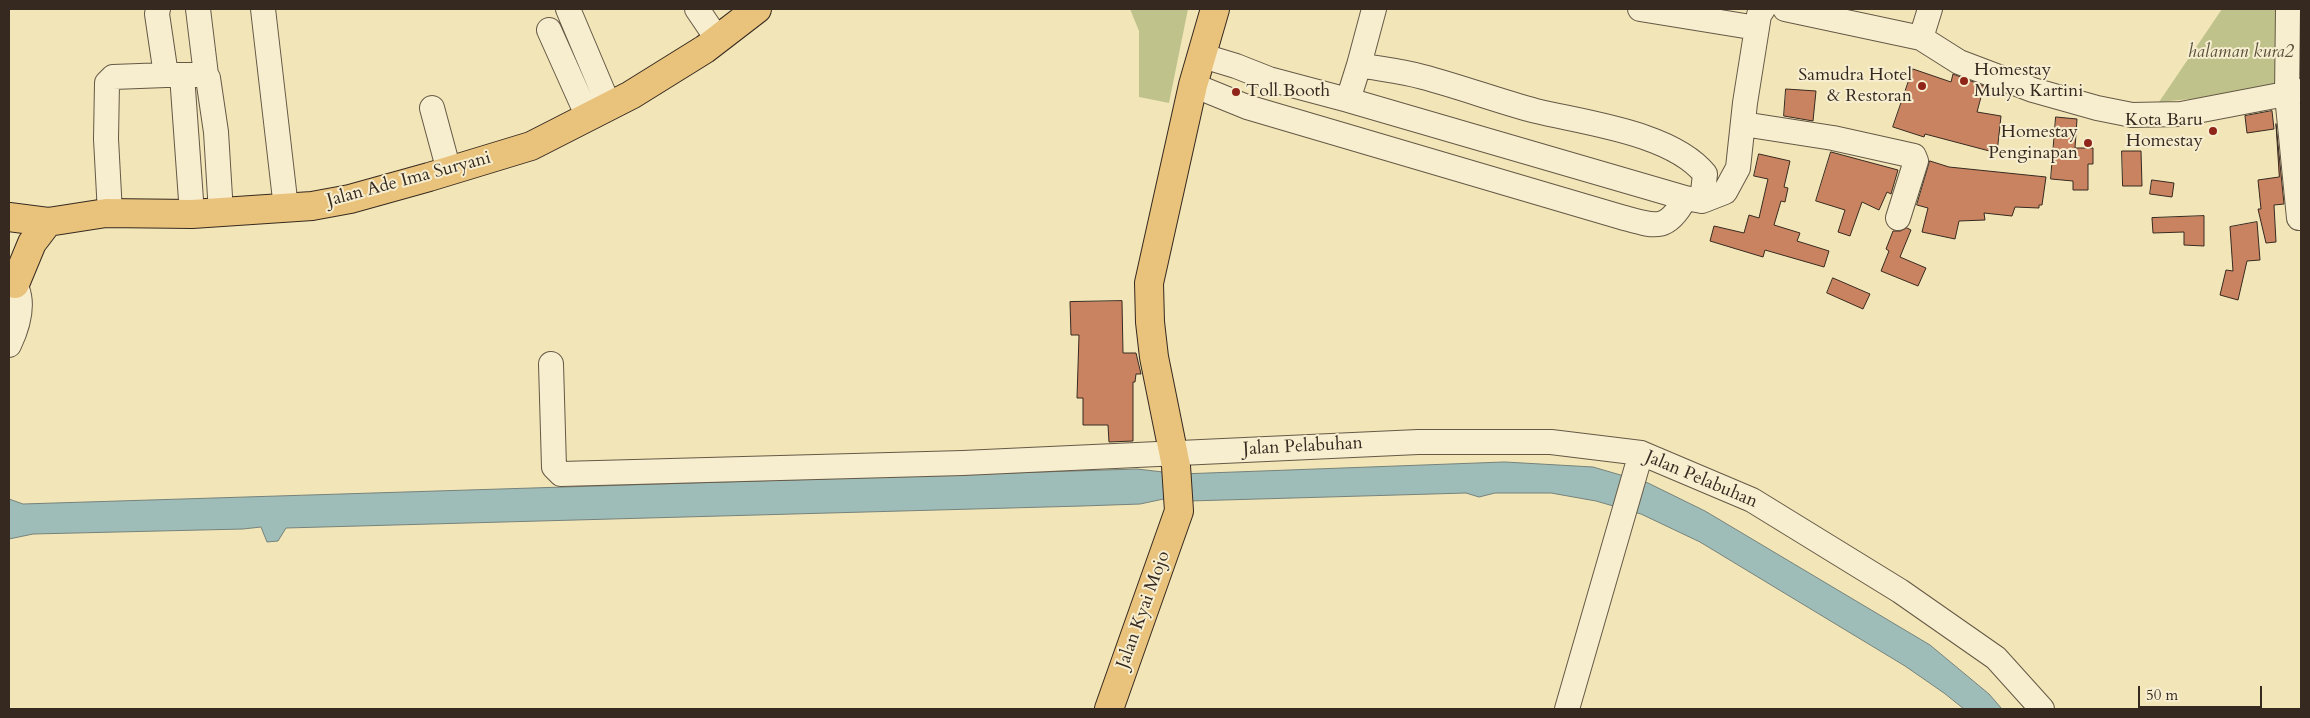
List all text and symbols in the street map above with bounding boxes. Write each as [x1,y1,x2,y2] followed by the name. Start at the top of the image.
[2188,42,2294,64] park label: halaman kura2
[1974,60,2083,102] place label: Homestay Mulyo Kartini
[1798,65,1912,108] place label: Samudra Hotel & Restoran
[1958,75,1970,87] marker: Homestay Mulyo Kartini
[1916,80,1928,92] marker: Samudra Hotel & Restoran
[1246,81,1330,103] place label: Toll Booth
[1230,86,1242,98] marker: Toll Booth
[2125,110,2203,152] place label: Kota Baru Homestay
[1988,122,2078,164] place label: Homestay Penginapan
[2207,125,2219,137] marker: Kota Baru Homestay
[2082,137,2094,149] marker: Homestay Penginapan
[325,148,493,212] street label: Jalan Ade Ima Suryani
[1243,433,1363,461] street label: Jalan Pelabuhan
[1642,447,1760,513] street label: Jalan Pelabuhan
[1113,548,1175,672] street label: Jalan Kyai Mojo
[2140,676,2264,708] scale bar
[2146,685,2178,705] text: 50 m

